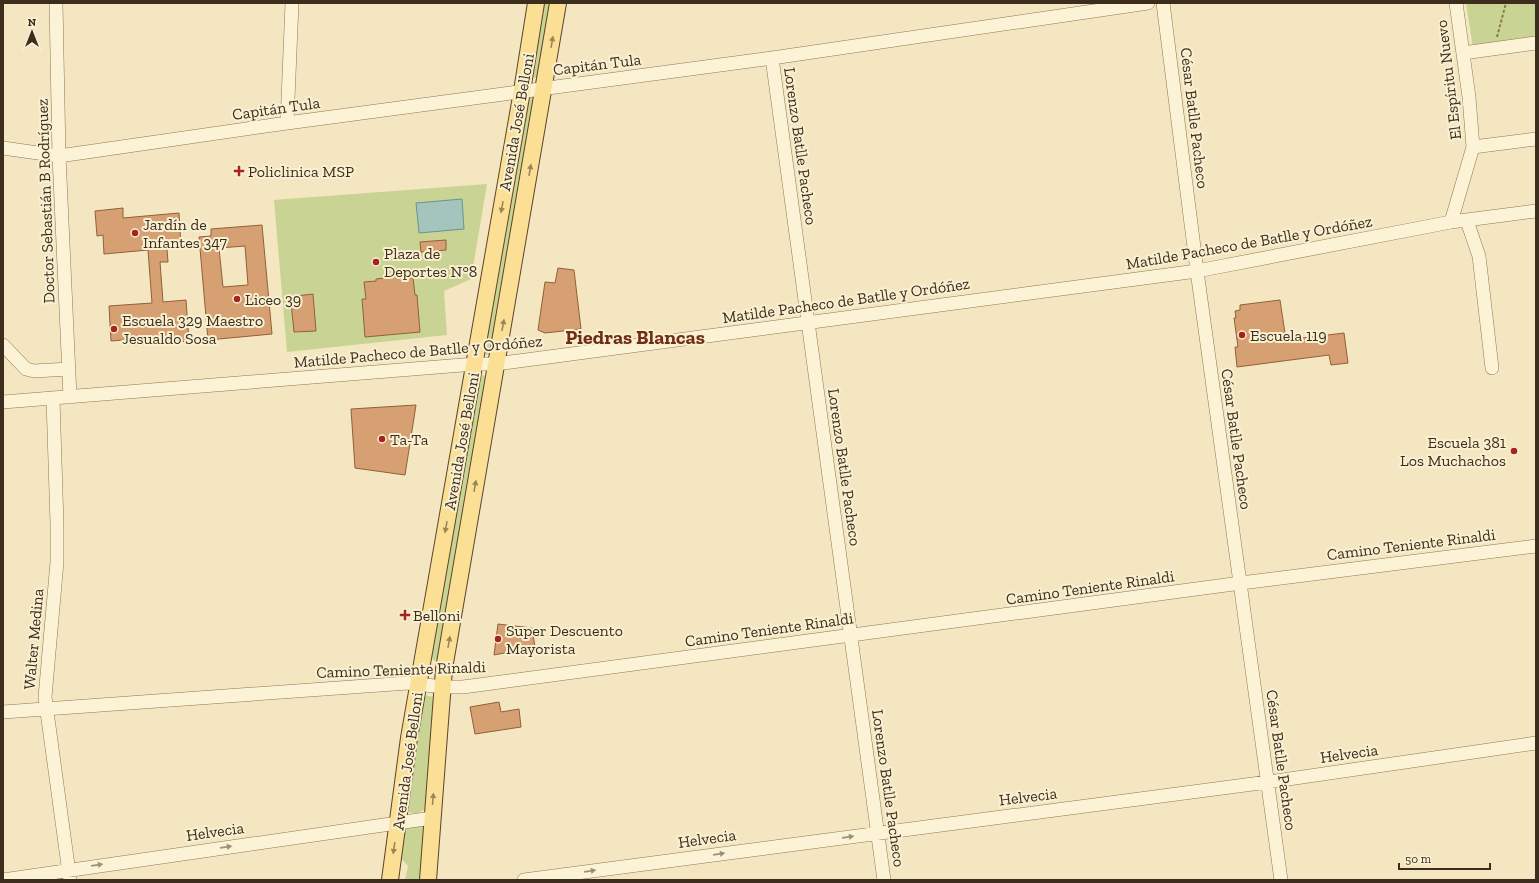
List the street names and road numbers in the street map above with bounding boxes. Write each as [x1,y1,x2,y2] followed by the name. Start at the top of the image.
[1432,19,1465,141] street label: El Espíritu Nuevo
[1176,46,1213,190] street label: César Batlle Pacheco
[552,50,642,79] street label: Capitán Tula
[495,51,538,192] street label: Avenida José Belloni
[780,66,821,226] street label: Lorenzo Batlle Pacheco
[231,93,321,124] street label: Capitán Tula
[32,98,59,304] street label: Doctor Sebastián B Rodríguez
[1124,211,1374,274] street label: Matilde Pacheco de Batlle y Ordóñez
[721,274,971,327] street label: Matilde Pacheco de Batlle y Ordóñez
[293,331,543,372] street label: Matilde Pacheco de Batlle y Ordóñez
[1217,367,1256,511] street label: César Batlle Pacheco
[440,370,483,511] street label: Avenida José Belloni
[824,387,865,547] street label: Lorenzo Batlle Pacheco
[1326,525,1497,564] street label: Camino Teniente Rinaldi
[1005,566,1176,609] street label: Camino Teniente Rinaldi
[20,588,47,690] street label: Walter Medina
[684,608,855,651] street label: Camino Teniente Rinaldi
[316,657,487,682] street label: Camino Teniente Rinaldi
[1262,688,1301,832] street label: César Batlle Pacheco
[388,690,427,831] street label: Avenida José Belloni
[868,708,909,868] street label: Lorenzo Batlle Pacheco
[1319,740,1380,767] street label: Helvecia
[998,783,1058,809] street label: Helvecia
[185,818,246,845] street label: Helvecia
[677,825,738,852] street label: Helvecia

